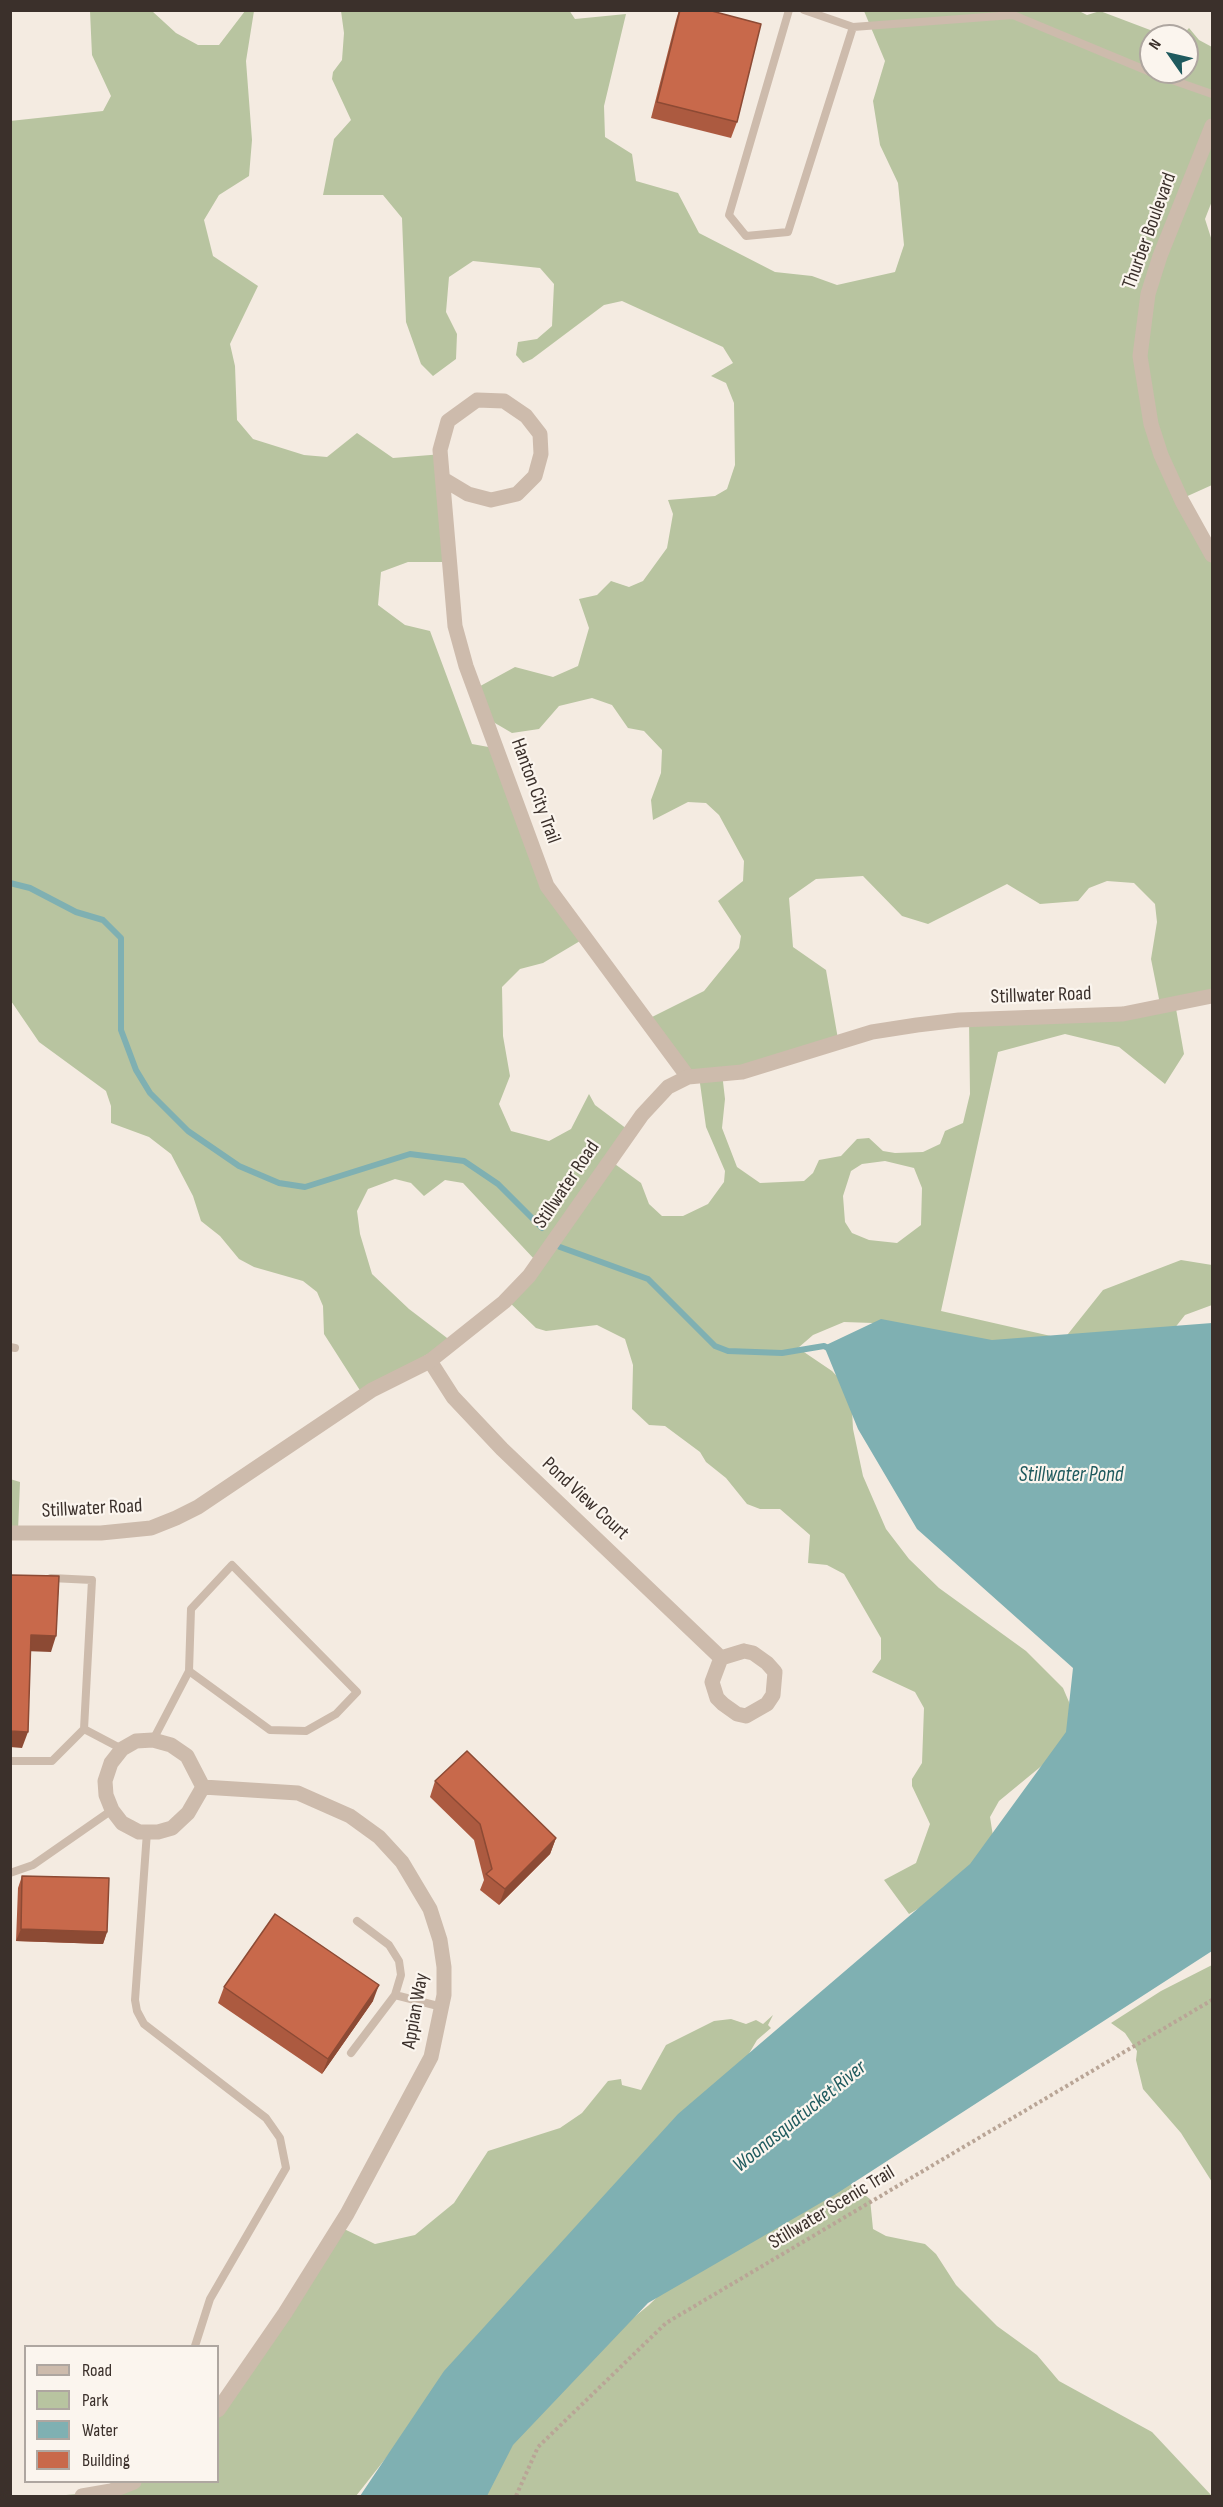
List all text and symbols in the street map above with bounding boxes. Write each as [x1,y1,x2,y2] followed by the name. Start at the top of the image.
[1139,24,1199,84] north arrow
[1145,36,1166,54] text: N
[1118,170,1182,292] street label: Thurber Boulevard
[505,735,565,847] street label: Hanton City Trail
[990,982,1092,1010] street label: Stillwater Road
[529,1137,605,1233] street label: Stillwater Road
[537,1453,633,1545] street label: Pond View Court
[1019,1463,1123,1489] water label: Stillwater Pond
[41,1494,143,1524] street label: Stillwater Road
[398,1971,434,2051] street label: Appian Way
[728,2056,872,2178] water label: Woonasquatucket River
[765,2161,899,2255] street label: Stillwater Scenic Trail
[24,2345,219,2483] legend
[82,2360,112,2381] text: Road
[82,2390,108,2411] text: Park
[82,2420,118,2441] text: Water
[82,2450,130,2471] text: Building

